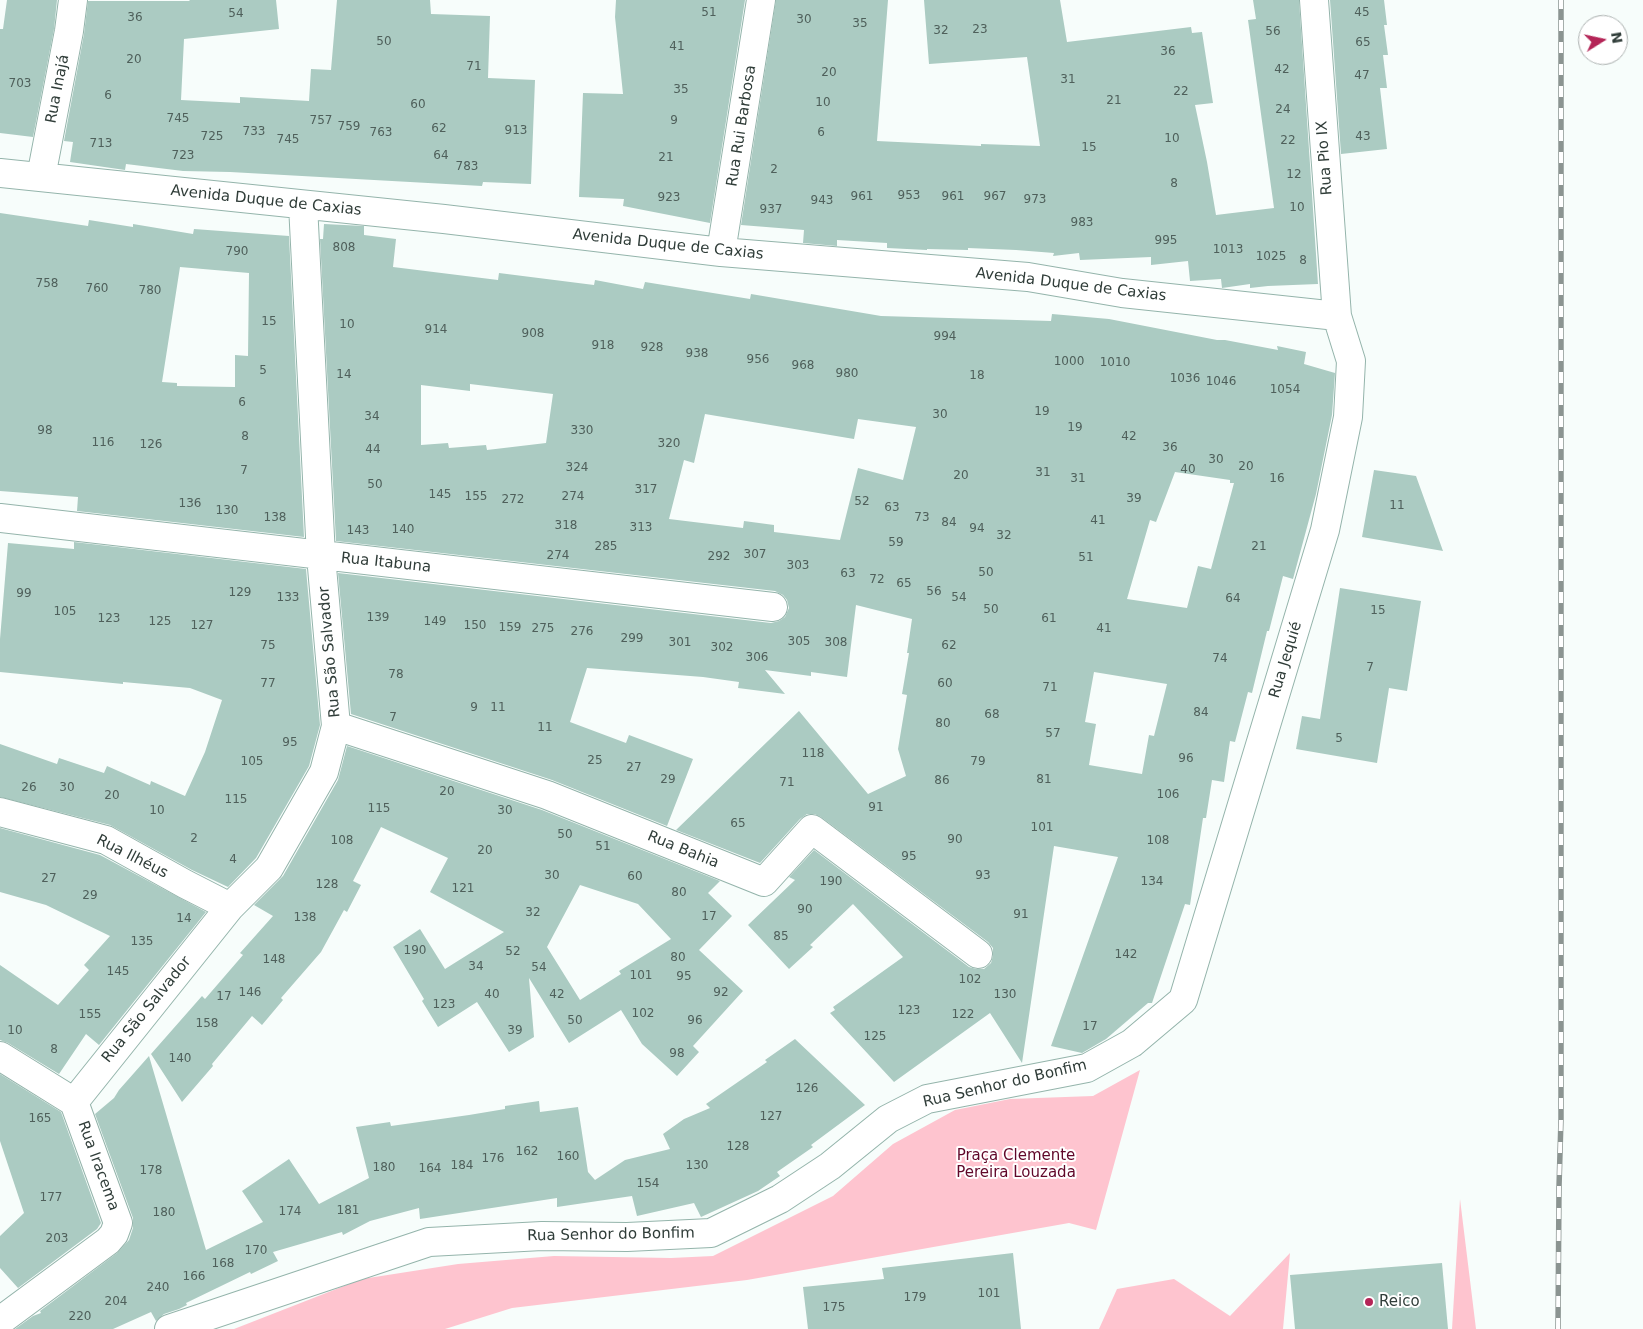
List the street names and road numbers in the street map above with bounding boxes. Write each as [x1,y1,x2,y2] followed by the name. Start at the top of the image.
[43,53,73,125] street label: Rua Inajá
[724,64,760,188] street label: Rua Rui Barbosa
[1313,120,1337,196] street label: Rua Pio IX
[170,182,362,220] street label: Avenida Duque de Caxias
[572,226,764,264] street label: Avenida Duque de Caxias
[975,264,1167,306] street label: Avenida Duque de Caxias
[340,549,432,577] street label: Rua Itabuna
[315,586,345,718] street label: Rua São Salvador
[1266,619,1306,701] street label: Rua Jequié
[645,828,721,872] street label: Rua Bahia
[93,831,171,883] street label: Rua Ilhéus
[99,953,195,1067] street label: Rua São Salvador
[921,1056,1089,1112] street label: Rua Senhor do Bonfim
[73,1119,123,1213] street label: Rua Iracema
[527,1225,695,1245] street label: Rua Senhor do Bonfim

